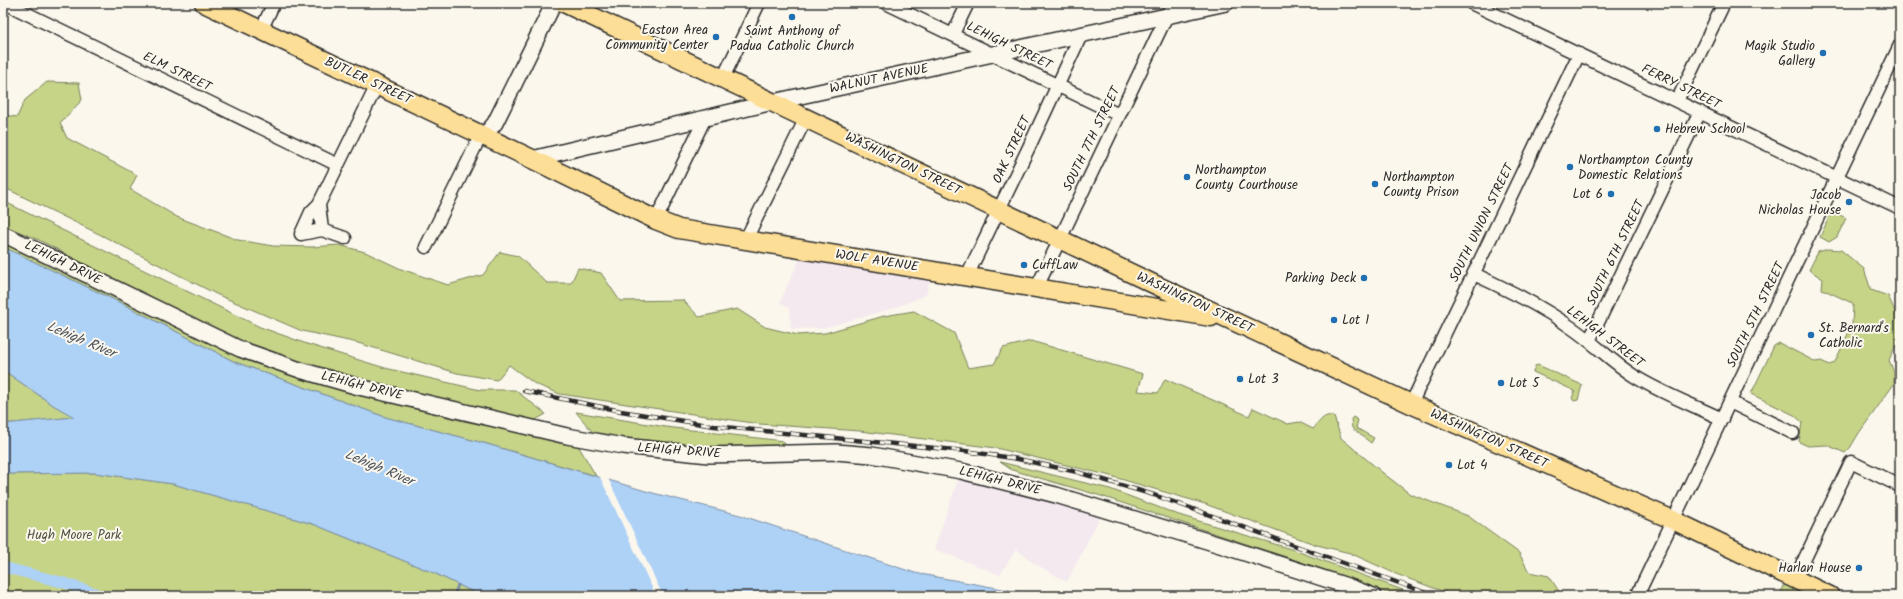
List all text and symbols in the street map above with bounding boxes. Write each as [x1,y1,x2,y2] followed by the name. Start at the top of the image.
[787,12,797,22] marker: Saint Anthony of Padua Catholic Church
[963,16,1056,76] street label: LEHIGH STREET
[605,20,709,56] place label: Easton Area Community Center
[730,21,854,57] place label: Saint Anthony of Padua Catholic Church
[711,32,721,42] marker: Easton Area Community Center
[1744,36,1816,72] place label: Magik Studio Gallery
[139,46,216,98] street label: ELM STREET
[1818,48,1828,58] marker: Magik Studio Gallery
[321,52,416,111] street label: BUTLER STREET
[828,58,931,100] street label: WALNUT AVENUE
[1638,59,1725,116] street label: FERRY STREET
[1058,82,1127,195] street label: SOUTH 7TH STREET
[987,112,1037,187] street label: OAK STREET
[1665,119,1745,140] place label: Hebrew School
[1652,124,1662,134] marker: Hebrew School
[841,127,966,202] street label: WASHINGTON STREET
[1578,150,1694,186] place label: Northampton County Domestic Relations
[1444,159,1520,286] street label: SOUTH UNION STREET
[1195,160,1298,196] place label: Northampton County Courthouse
[1565,162,1575,172] marker: Northampton County Domestic Relations
[1383,167,1459,203] place label: Northampton County Prison
[1182,172,1192,182] marker: Northampton County Courthouse
[1370,179,1380,189] marker: Northampton County Prison
[1573,184,1603,205] place label: Lot 6
[1758,185,1841,221] place label: Jacob Nicholas House
[1606,189,1616,199] marker: Lot 6
[1581,196,1651,309] street label: SOUTH 6TH STREET
[1844,197,1854,207] marker: Jacob Nicholas House
[21,235,106,291] street label: LEHIGH DRIVE
[834,244,920,278] street label: WOLF AVENUE
[1032,255,1078,276] place label: CuffLaw
[1721,258,1791,371] street label: SOUTH 5TH STREET
[1019,260,1029,270] marker: CuffLaw
[1133,267,1258,340] street label: WASHINGTON STREET
[1285,268,1357,289] place label: Parking Deck
[1359,273,1369,283] marker: Parking Deck
[1562,301,1649,374] street label: LEHIGH STREET
[1342,310,1369,331] place label: Lot 1
[1329,315,1339,325] marker: Lot 1
[43,316,122,366] water label: Lehigh River
[1819,318,1889,354] place label: St. Bernard's Catholic
[1806,330,1816,340] marker: St. Bernard's Catholic
[319,366,406,406] street label: LEHIGH DRIVE
[1248,369,1279,390] place label: Lot 3
[1509,373,1540,394] place label: Lot 5
[1235,374,1245,384] marker: Lot 3
[1496,378,1506,388] marker: Lot 5
[1427,404,1552,475] street label: WASHINGTON STREET
[636,438,722,464] street label: LEHIGH DRIVE
[341,444,420,494] water label: Lehigh River
[1457,455,1487,476] place label: Lot 4
[1444,460,1454,470] marker: Lot 4
[957,461,1044,501] street label: LEHIGH DRIVE
[27,525,122,546] park label: Hugh Moore Park
[1778,558,1851,579] place label: Harlan House
[1854,563,1864,573] marker: Harlan House

